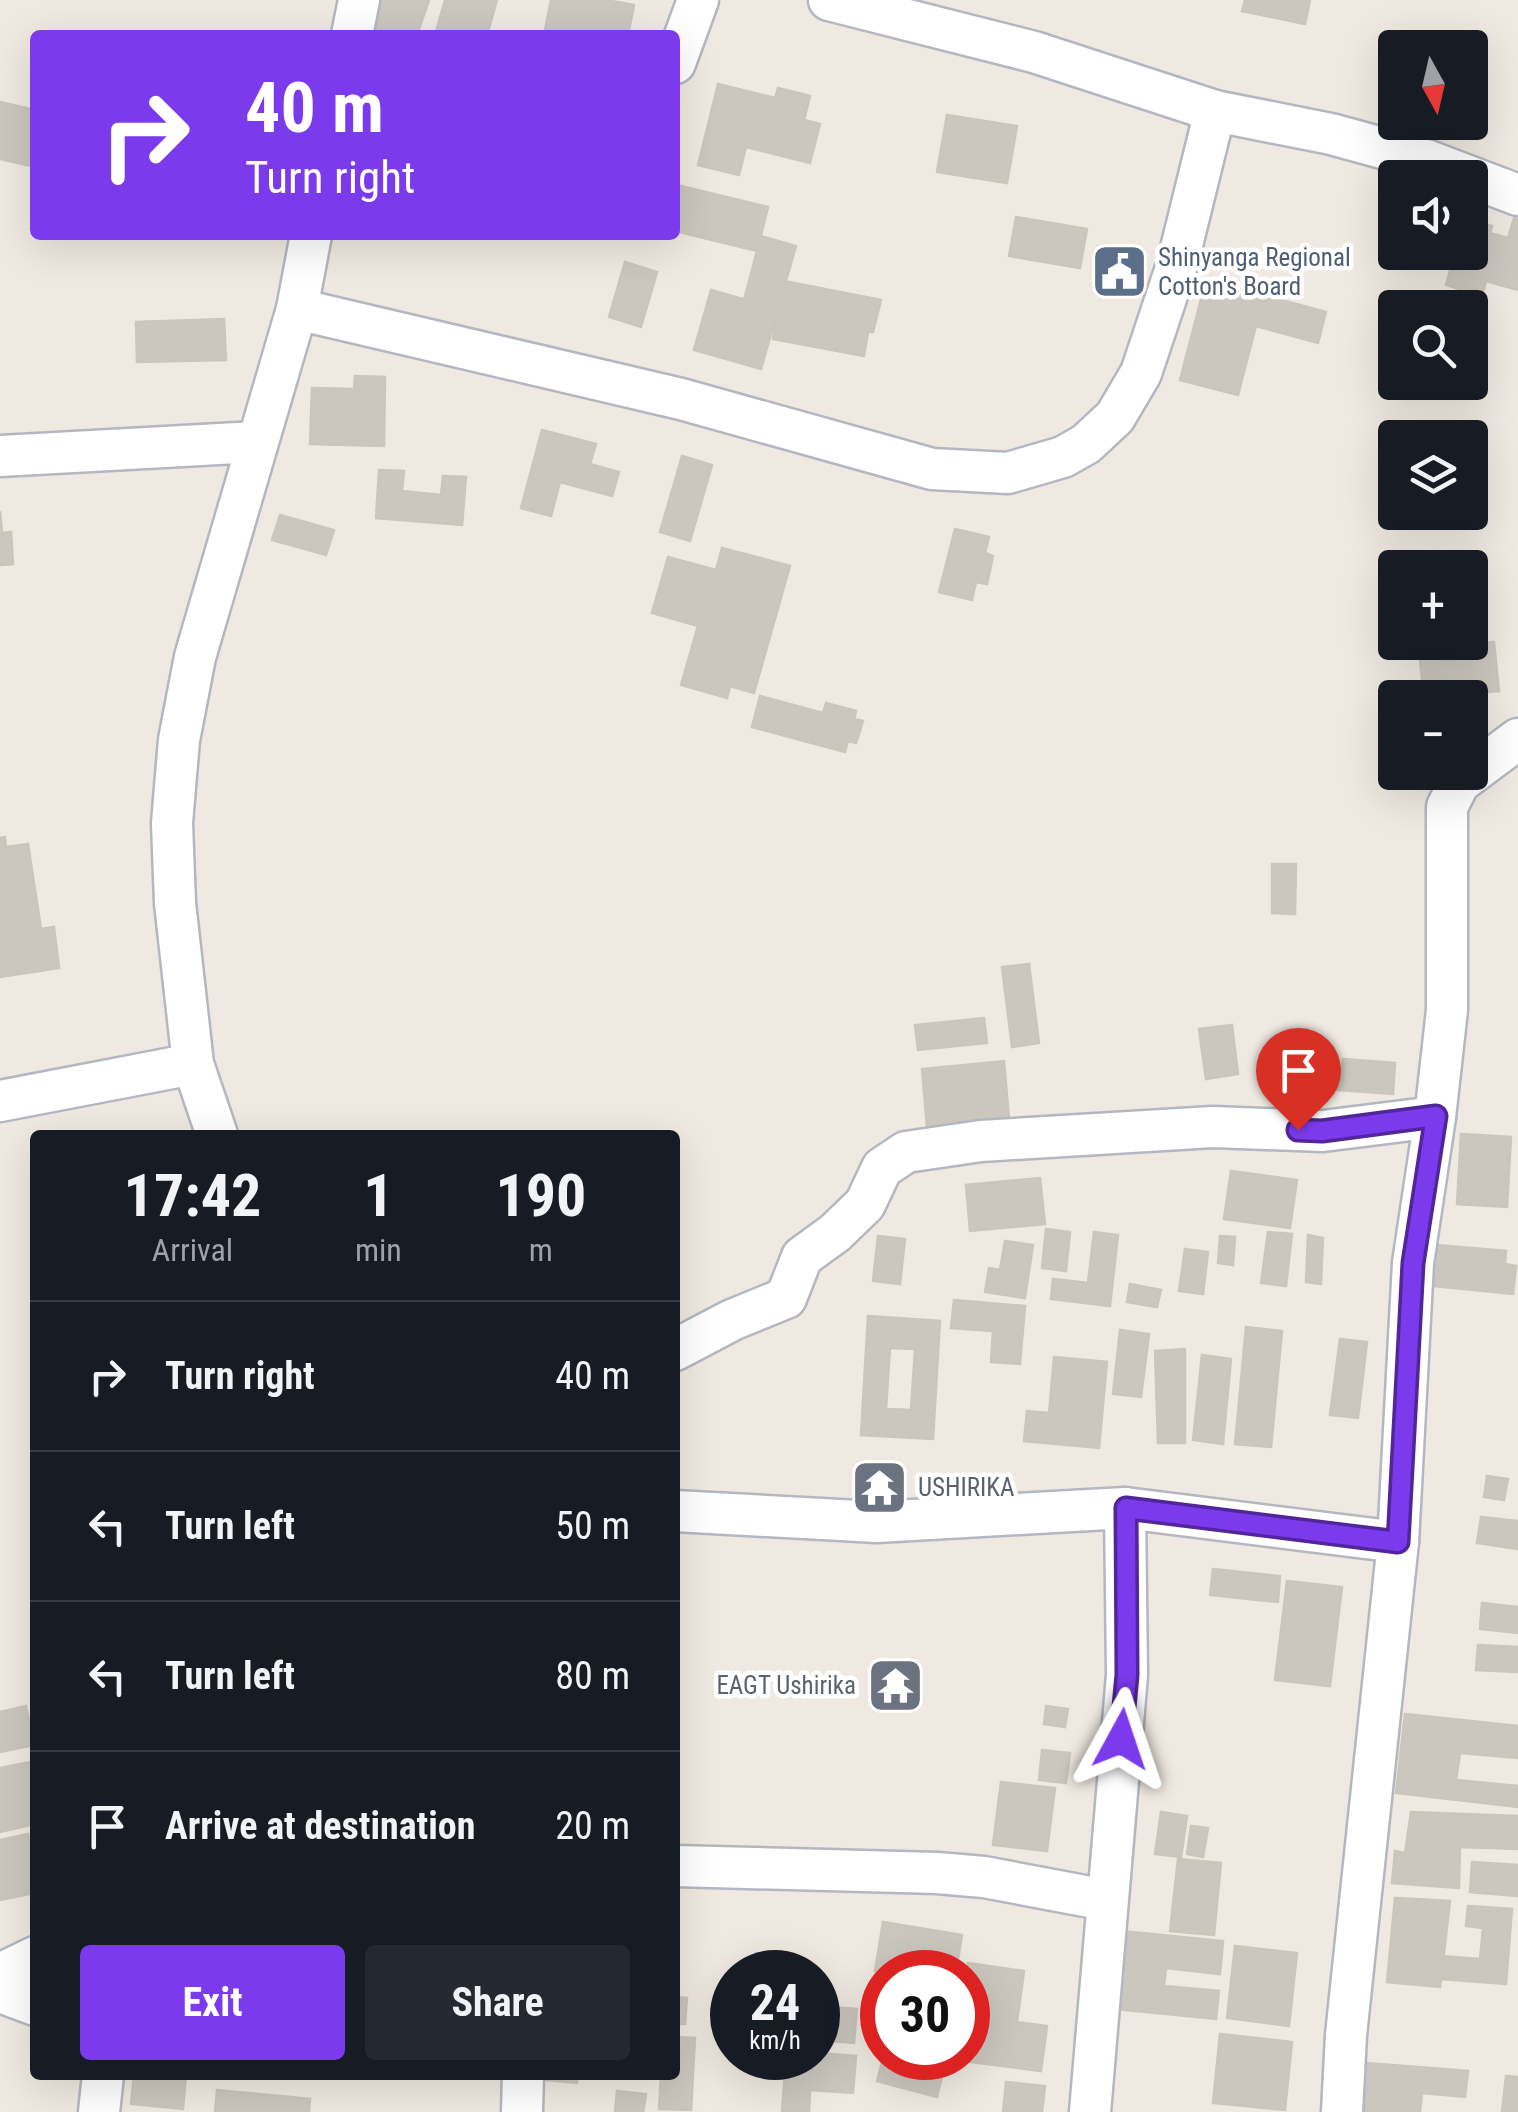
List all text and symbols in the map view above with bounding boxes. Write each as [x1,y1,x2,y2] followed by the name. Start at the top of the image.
[1378,30,1488,140] north arrow
[1378,30,1488,790] map controls
[245,67,384,149] text: 40 m
[80,70,210,200] icon: right
[245,151,415,204] text: Turn right
[1378,160,1488,270] button: sound
[1089,241,1149,301] public building icon: Shinyanga Regional Cotton's Board
[1158,243,1351,301] place label: Shinyanga Regional Cotton's Board
[1378,290,1488,400] button: search
[1378,420,1488,530] button: layers
[1378,550,1488,660] button: +
[1378,680,1488,790] button: −
[1256,1028,1341,1131] pin
[1271,1043,1326,1098] icon: arrive
[124,1160,261,1231] text: 17:42
[363,1160,394,1231] text: 1
[495,1160,586,1231] text: 190
[152,1231,233,1269] text: Arrival
[355,1231,402,1269] text: min
[529,1231,553,1269] text: m
[80,1349,135,1404] icon: right
[165,1354,315,1398] text: Turn right
[555,1354,630,1398] text: 40 m
[849,1457,909,1517] temple icon: USHIRIKA
[918,1473,1014,1502] place label: USHIRIKA
[80,1499,135,1554] icon: left
[165,1504,295,1548] text: Turn left
[555,1504,630,1548] text: 50 m
[80,1649,135,1704] icon: left
[165,1654,295,1698] text: Turn left
[555,1654,630,1698] text: 80 m
[865,1655,925,1715] temple icon: EAGT Ushirika
[716,1671,856,1700] place label: EAGT Ushirika
[1069,1687,1173,1791] position arrow
[80,1799,135,1854] icon: arrive
[165,1804,475,1848] text: Arrive at destination
[555,1804,630,1848] text: 20 m
[80,1945,345,2060] button: Exit
[365,1945,630,2060] button: Share
[860,1950,990,2080] speed limit sign: 30
[750,1974,800,2032] text: 24
[749,2026,801,2055] text: km/h

